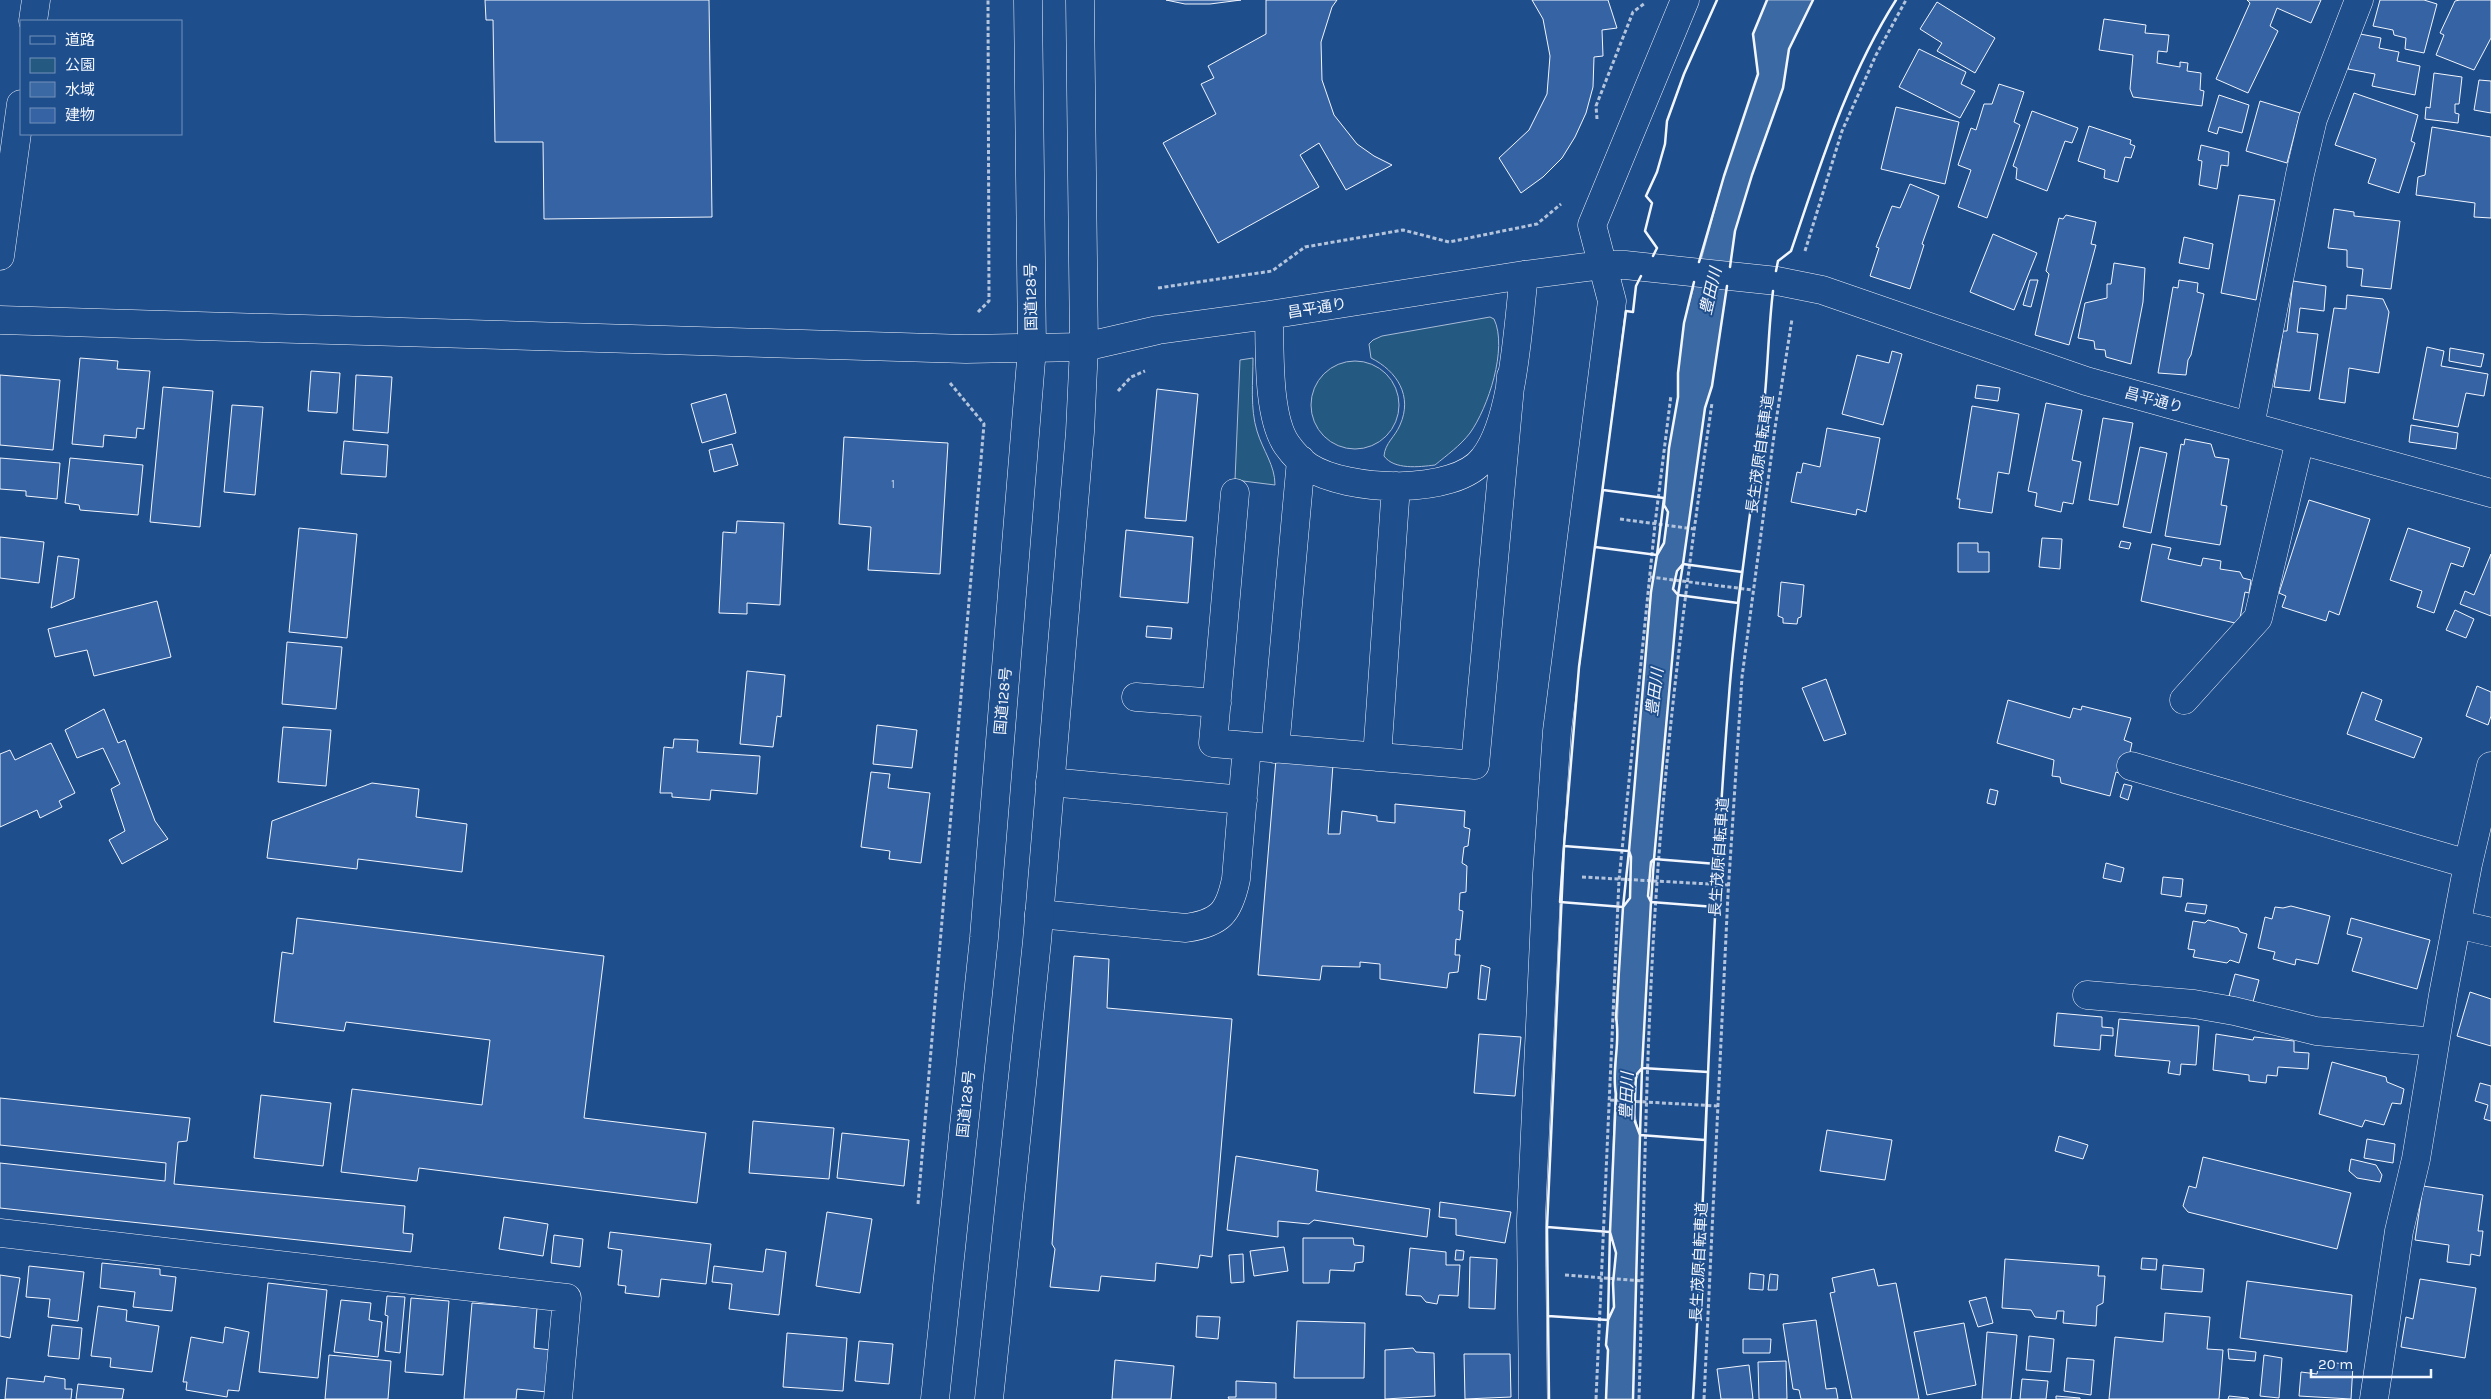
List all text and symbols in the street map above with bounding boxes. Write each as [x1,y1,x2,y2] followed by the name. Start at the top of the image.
[20,20,182,135] legend
[65,31,95,49] text: 道路
[65,56,95,74] text: 公園
[65,81,95,99] text: 水域
[65,106,95,124] text: 建物
[1021,263,1041,331] street label: 国道128号
[1696,264,1726,317] water label: 豊田川
[1286,294,1348,322] street label: 昌平通り
[2123,384,2185,416] street label: 昌平通り
[1743,393,1777,515] street label: 長生茂原自転車道
[891,477,895,491] house number: 1
[1642,665,1667,717] water label: 豊田川
[991,666,1015,736] street label: 国道128号
[1706,797,1732,917] street label: 長生茂原自転車道
[954,1069,978,1139] street label: 国道128号
[1616,1070,1637,1120] water label: 豊田川
[1687,1202,1711,1322] street label: 長生茂原自転車道
[2311,1346,2431,1378] scale bar
[2318,1355,2353,1373] text: 20 m

